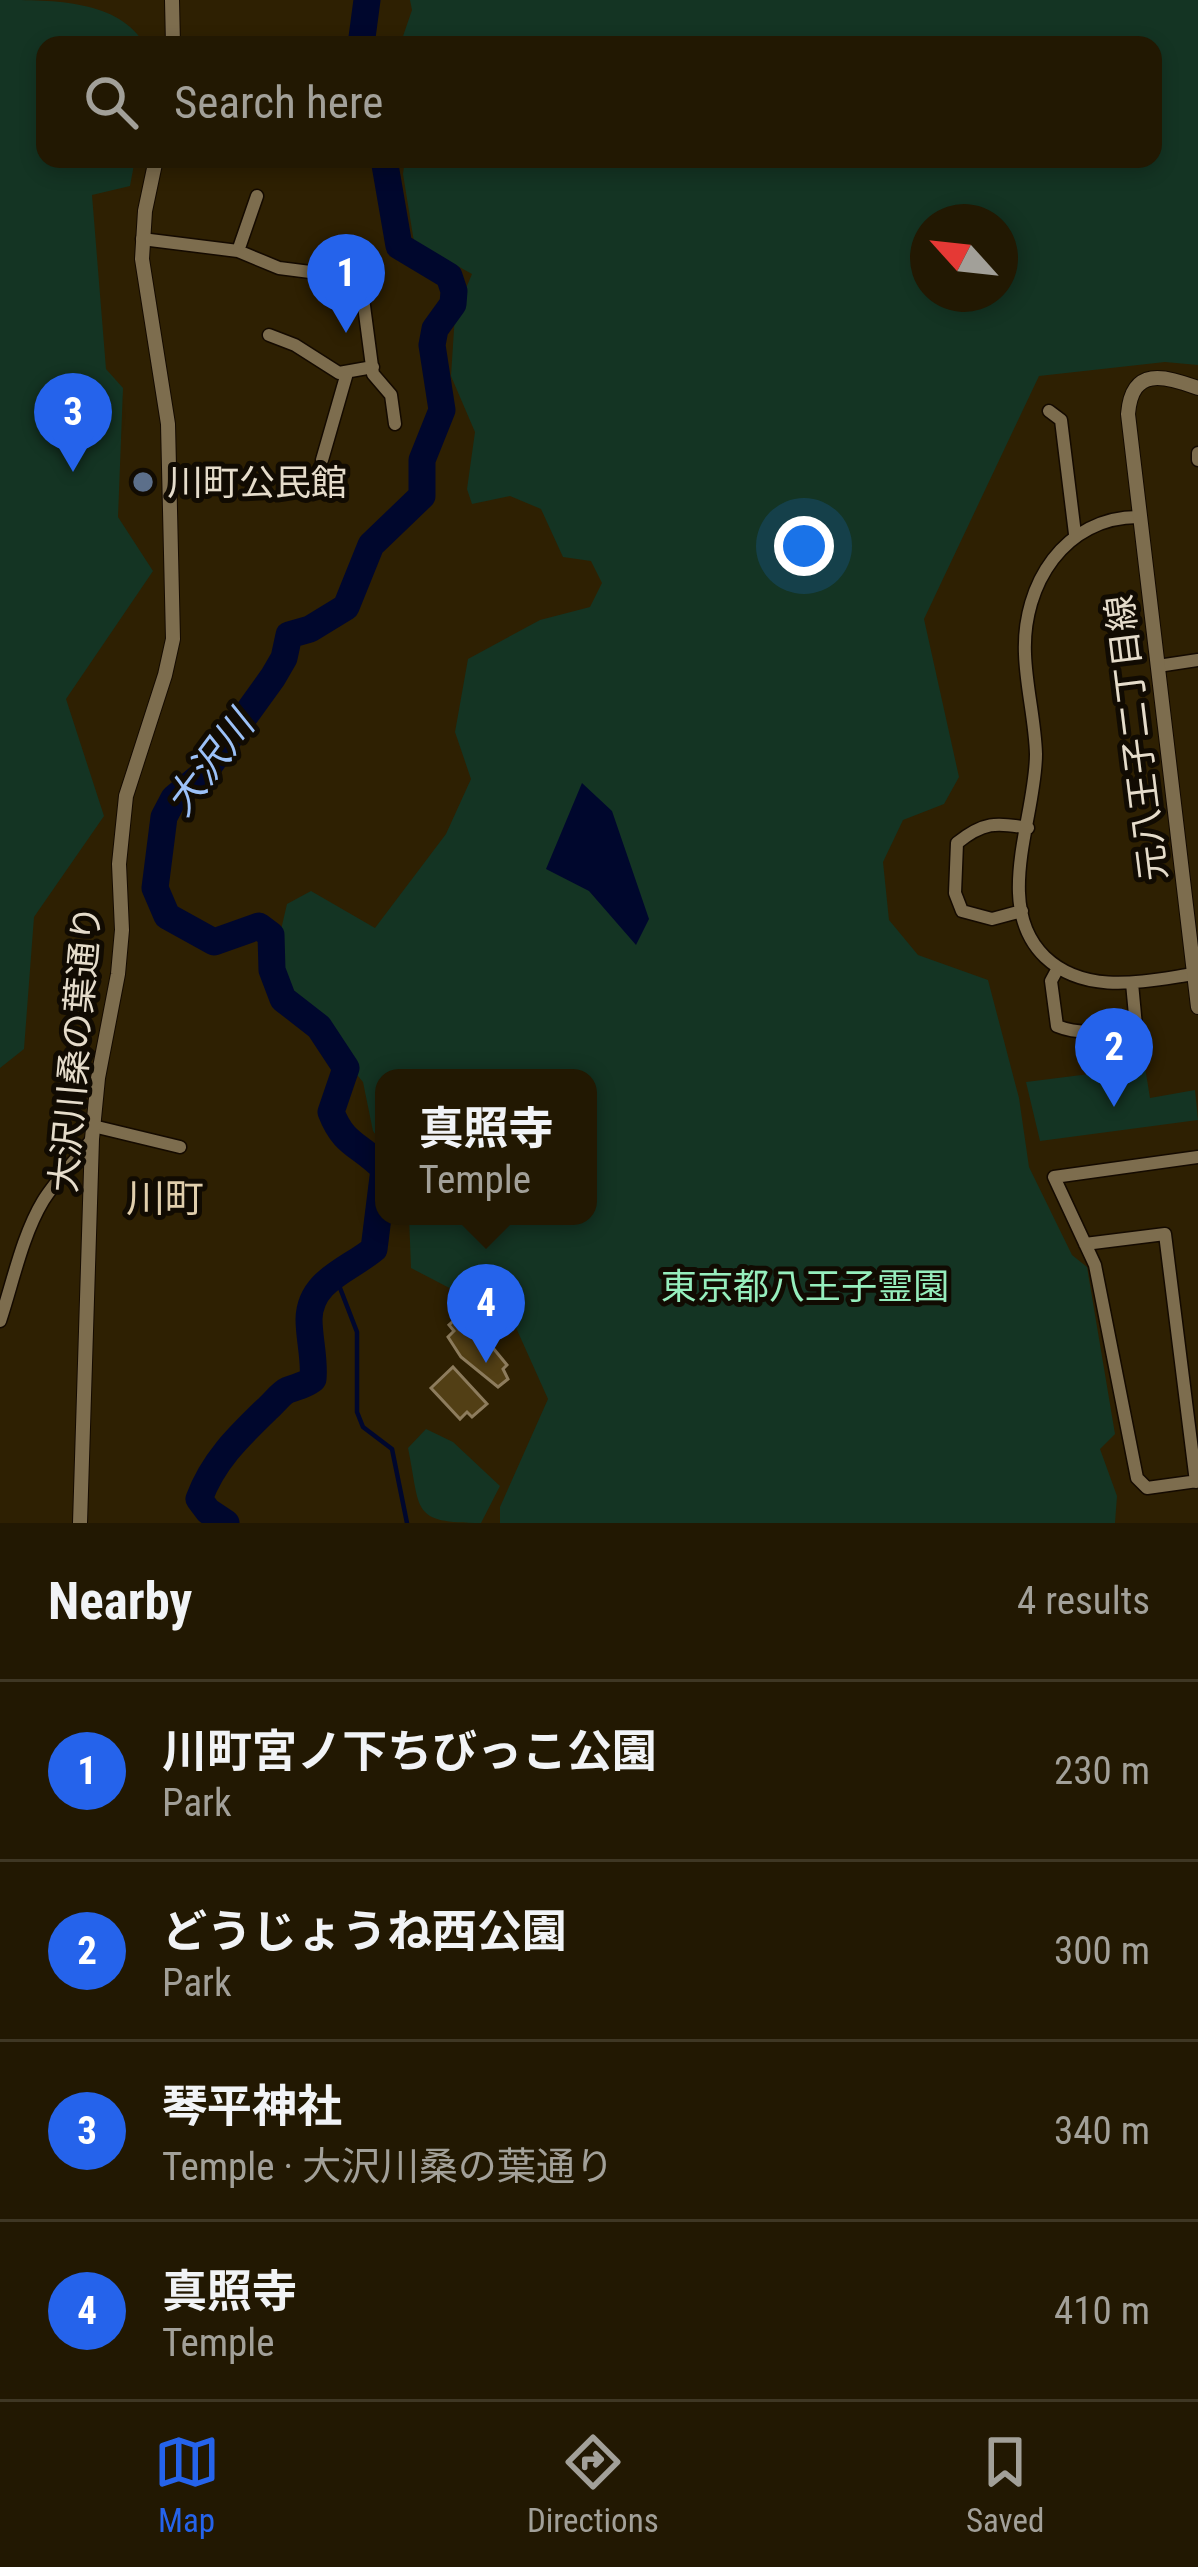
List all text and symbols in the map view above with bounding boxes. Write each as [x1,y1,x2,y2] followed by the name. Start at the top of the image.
[36,36,1162,168] search box
[78,69,144,135] icon: search
[174,76,383,129] text: Search here
[910,204,1018,312] north arrow
[307,234,385,333] pin: 1
[34,373,112,472] pin: 3
[167,462,347,504] place label: 川町公民館
[130,469,156,495] marker: 川町公民館
[774,516,834,576] your location
[1099,592,1175,883] street label: 元八王子二丁目線
[156,700,266,824] water label: 大沢川
[43,904,109,1194] street label: 大沢川桑の葉通り
[1075,1008,1153,1107] pin: 2
[375,1069,597,1225] popup
[418,1102,554,1155] text: 真照寺
[418,1157,531,1203] text: Temple
[126,1176,204,1222] district label: 川町
[447,1264,525,1363] pin: 4
[661,1266,949,1308] park label: 東京都八王子霊園
[48,1572,192,1631] text: Nearby
[1017,1578,1150,1624] text: 4 results
[162,1725,657,1778] text: 川町宮ノ下ちびっこ公園
[77,1748,97,1794] text: 1
[1054,1748,1150,1794] text: 230 m
[162,1780,232,1826] text: Park
[162,1905,567,1958] text: どうじょうね西公園
[77,1928,97,1974] text: 2
[1054,1928,1150,1974] text: 300 m
[162,1960,232,2006] text: Park
[162,2080,342,2133] text: 琴平神社
[77,2108,97,2154] text: 3
[1054,2108,1150,2154] text: 340 m
[162,2144,614,2190] text: Temple · 大沢川桑の葉通り
[162,2265,297,2318] text: 真照寺
[77,2288,97,2334] text: 4
[1054,2288,1150,2334] text: 410 m
[162,2320,275,2366] text: Temple
[154,2429,220,2540] tab: Map
[527,2429,659,2540] tab: Directions
[966,2429,1044,2540] tab: Saved

